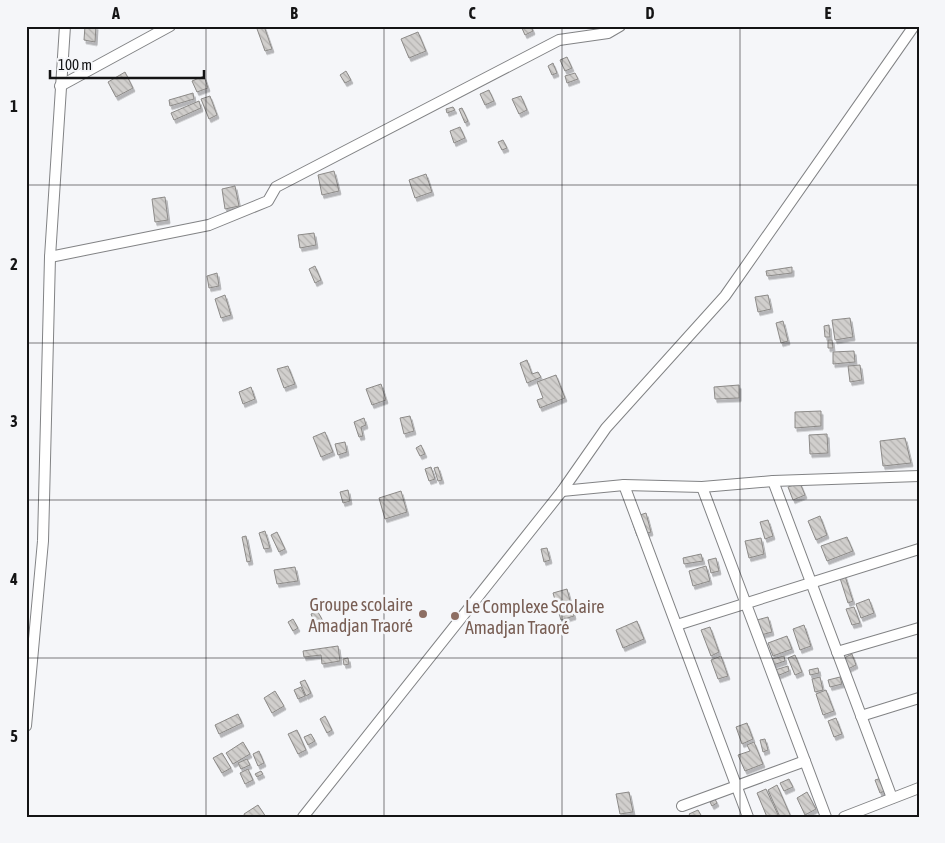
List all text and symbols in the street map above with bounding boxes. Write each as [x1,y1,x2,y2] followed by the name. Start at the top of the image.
[111,4,120,22] text: A
[290,4,298,22] text: B
[468,4,476,22] text: C
[646,4,655,22] text: D
[825,4,832,22] text: E
[50,48,204,80] scale bar
[58,56,92,73] text: 100 m
[10,97,18,115] text: 1
[10,255,18,273] text: 2
[10,412,18,430] text: 3
[9,570,18,588] text: 4
[309,594,413,636] place label: Groupe scolaire Amadjan Traoré
[465,596,604,638] place label: Le Complexe Scolaire Amadjan Traoré
[417,608,429,620] marker: Groupe scolaire Amadjan Traoré
[449,610,461,622] marker: Le Complexe Scolaire Amadjan Traoré
[10,727,18,745] text: 5

